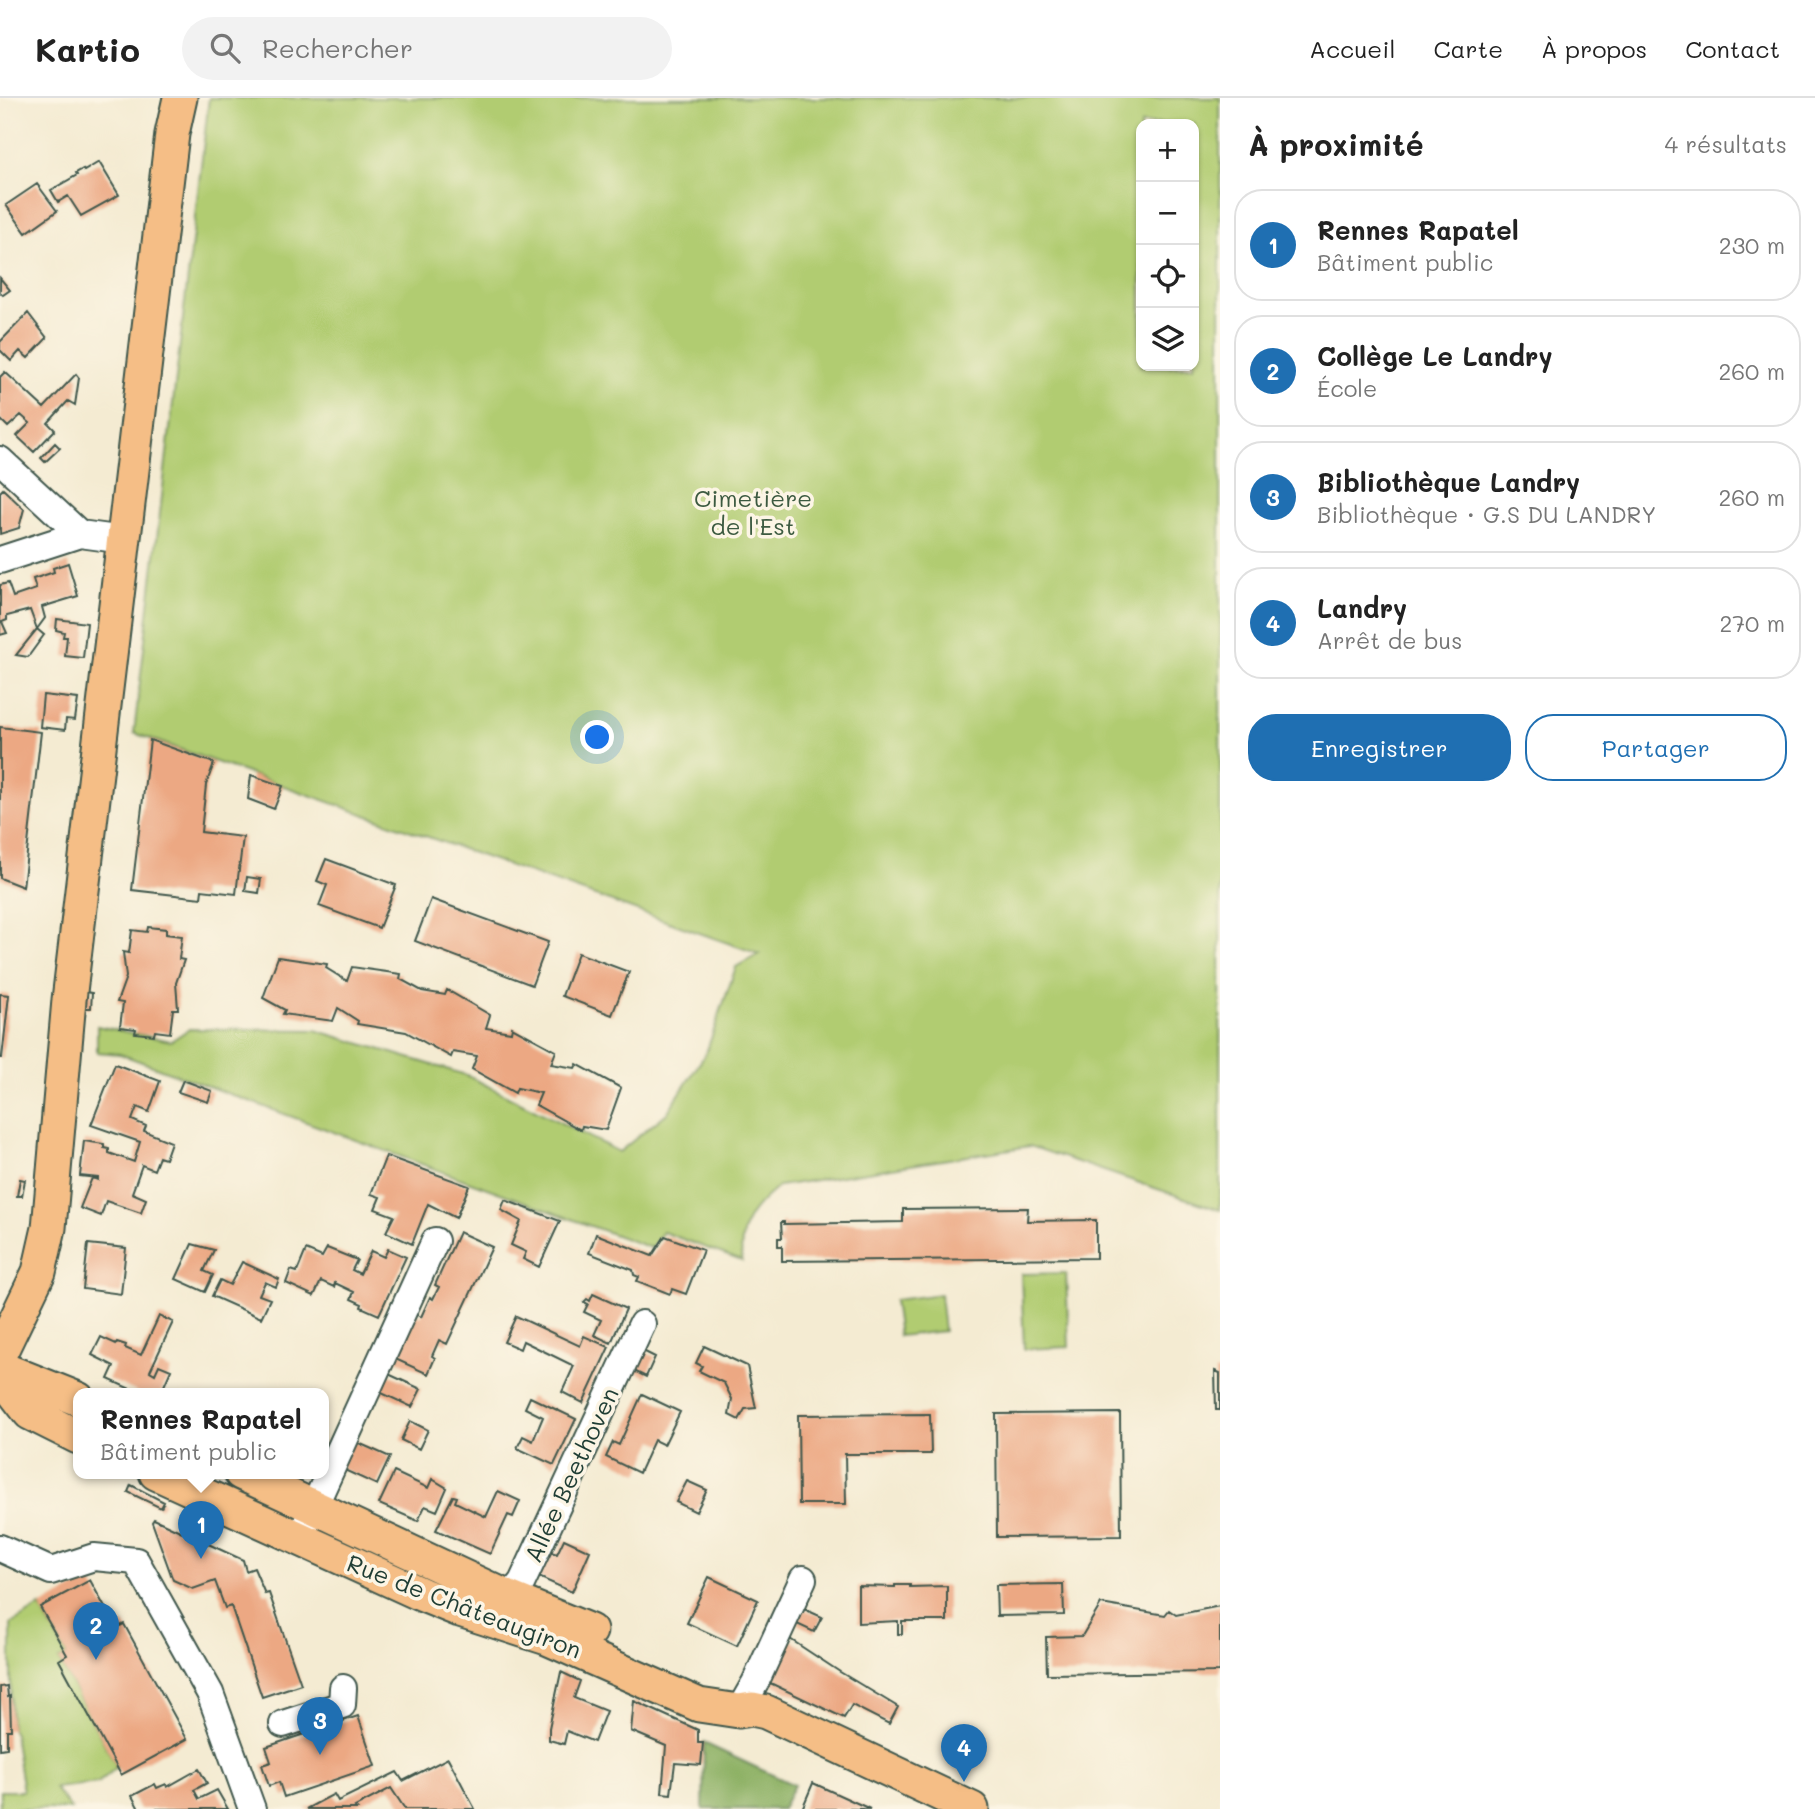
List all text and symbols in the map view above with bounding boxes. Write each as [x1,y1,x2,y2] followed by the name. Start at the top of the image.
[182,17,672,80] search box
[35,27,140,70] text: Kartio
[206,29,244,67] icon: search
[262,31,413,65] text: Rechercher
[1309,33,1395,64] text: Accueil
[1433,33,1503,64] text: Carte
[1541,33,1647,64] text: À propos
[1685,33,1780,64] text: Contact
[1136,119,1199,371] map controls
[1136,119,1199,182] button: +
[1248,124,1424,164] text: À proximité
[1665,129,1787,159] text: 4 résultats
[1136,182,1199,245] button: −
[1317,213,1519,247] text: Rennes Rapatel
[1268,230,1278,260] text: 1
[1719,230,1785,260] text: 230 m
[1136,245,1199,308] button: locate
[1317,247,1493,277] text: Bâtiment public
[1136,308,1199,371] button: layers
[1317,339,1552,373] text: Collège Le Landry
[1267,356,1279,386] text: 2
[1718,356,1785,386] text: 260 m
[1317,373,1377,403] text: École
[1317,465,1580,499] text: Bibliothèque Landry
[694,482,812,541] park label: Cimetière de l'Est
[1266,482,1280,512] text: 3
[1718,482,1785,512] text: 260 m
[1317,499,1656,529] text: Bibliothèque · G.S DU LANDRY
[1317,591,1407,625] text: Landry
[1266,608,1280,638] text: 4
[1720,608,1785,638] text: 270 m
[1317,625,1462,655] text: Arrêt de bus
[1248,714,1511,781] button: Enregistrer
[1525,714,1787,781] button: Partager
[580,720,614,754] your location
[516,1382,625,1567] street label: Allée Beethoven
[73,1388,329,1479] popup
[100,1402,302,1436] text: Rennes Rapatel
[100,1436,277,1466] text: Bâtiment public
[178,1501,224,1559] pin: 1
[343,1547,586,1665] street label: Rue de Châteaugiron
[73,1602,119,1660] pin: 2
[297,1697,343,1755] pin: 3
[941,1724,987,1782] pin: 4

